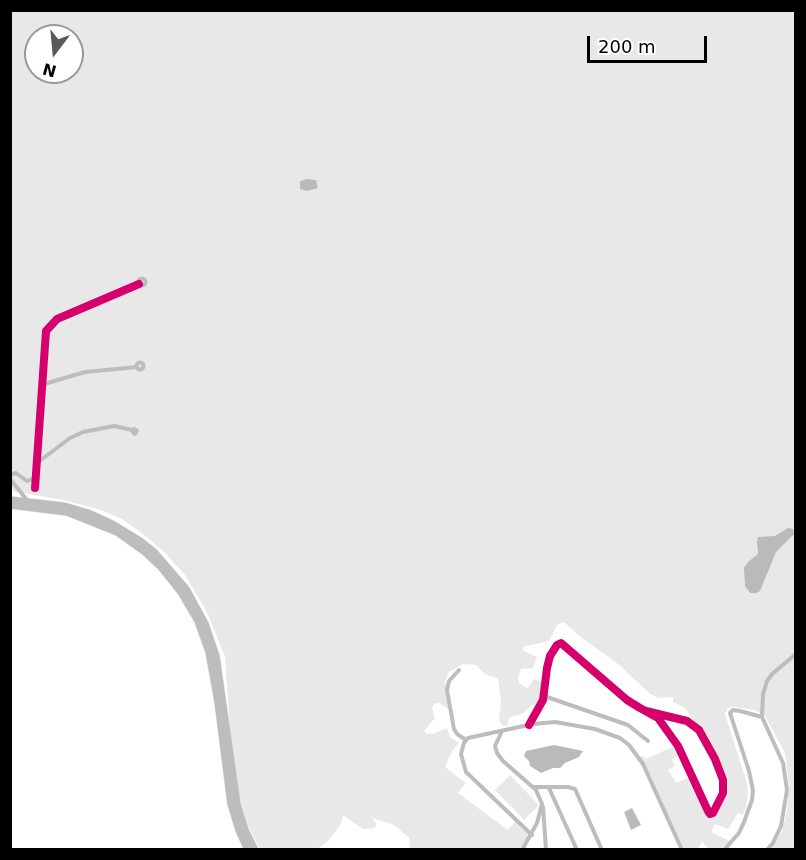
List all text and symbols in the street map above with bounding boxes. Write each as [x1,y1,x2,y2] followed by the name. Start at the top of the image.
[24,24,84,84] north arrow
[590,24,710,62] scale bar
[598,36,656,57] text: 200 m
[40,59,59,81] text: N

